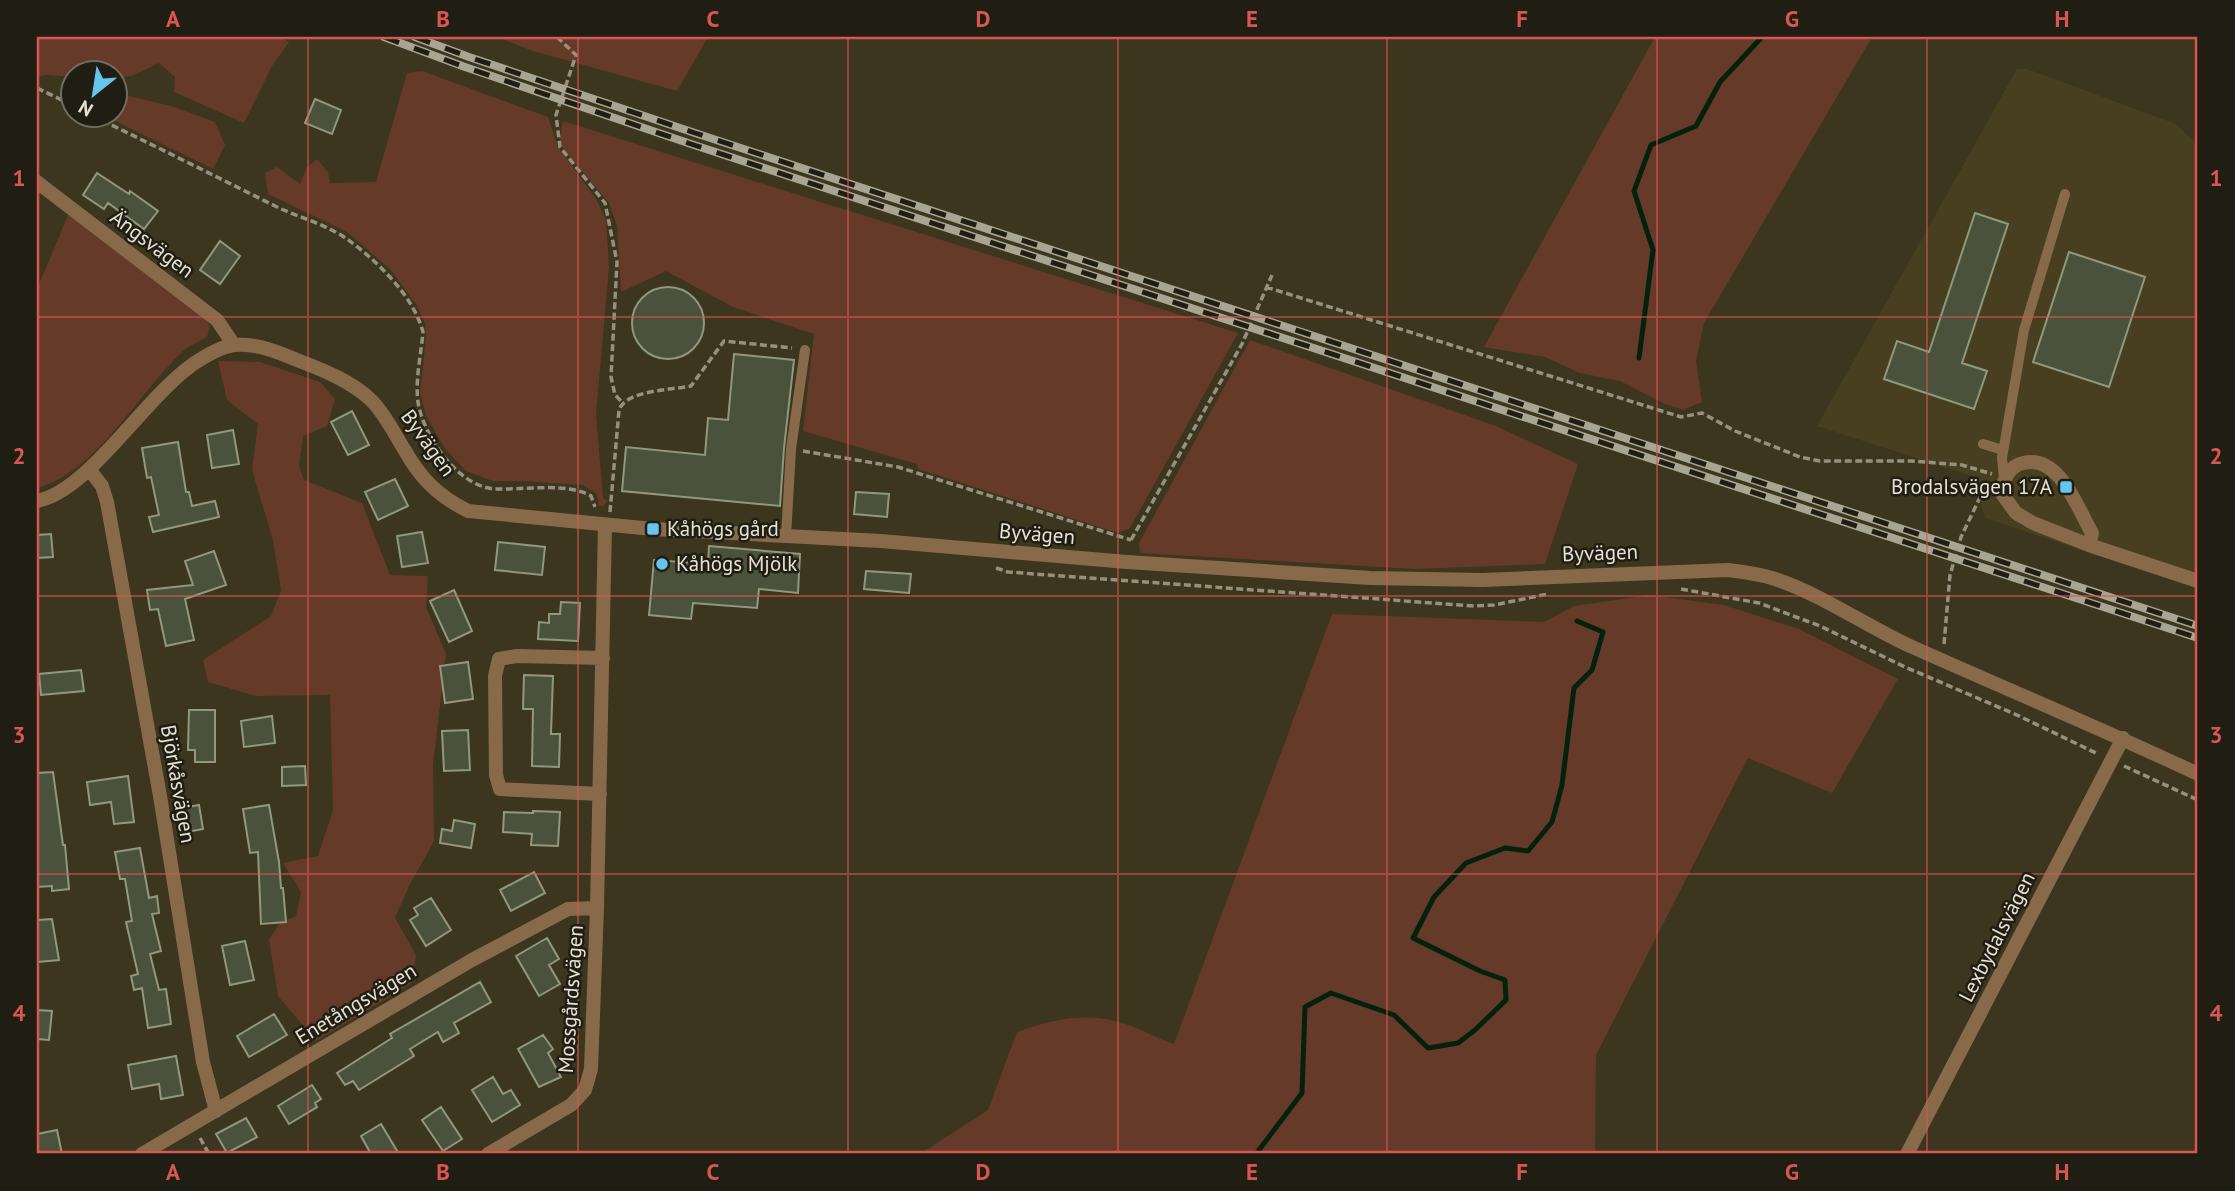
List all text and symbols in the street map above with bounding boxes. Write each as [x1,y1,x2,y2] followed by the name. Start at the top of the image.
[166,4,180,33] text: A
[436,4,450,33] text: B
[707,4,720,33] text: C
[976,4,990,33] text: D
[1246,4,1258,33] text: E
[1516,4,1528,33] text: F
[1785,4,1799,33] text: G
[2055,4,2069,33] text: H
[60,60,130,130] north arrow
[74,95,97,122] text: N
[12,163,26,192] text: 1
[2209,163,2223,192] text: 1
[105,203,200,284] street label: Ängsvägen
[395,404,462,481] street label: Byvägen
[12,441,26,470] text: 2
[2209,441,2223,470] text: 2
[1891,473,2053,500] place label: Brodalsvägen 17A
[2058,479,2074,495] marker: Brodalsvägen 17A
[667,515,779,542] place label: Kåhögs gård
[998,517,1076,550] street label: Byvägen
[645,521,661,537] marker: Kåhögs gård
[1561,538,1639,567] street label: Byvägen
[676,550,797,577] place label: Kåhögs Mjölk
[654,556,670,572] marker: Kåhögs Mjölk
[12,720,26,749] text: 3
[2209,720,2223,749] text: 3
[155,723,202,845] street label: Björkåsvägen
[1952,867,2041,1006] street label: Lexbydalsvägen
[552,924,589,1074] street label: Mossgårdsvägen
[290,957,421,1050] street label: Enetångsvägen
[12,998,26,1027] text: 4
[2209,998,2223,1027] text: 4
[166,1157,180,1186] text: A
[436,1157,450,1186] text: B
[707,1157,720,1186] text: C
[976,1157,990,1186] text: D
[1246,1157,1258,1186] text: E
[1516,1157,1528,1186] text: F
[1785,1157,1799,1186] text: G
[2055,1157,2069,1186] text: H

